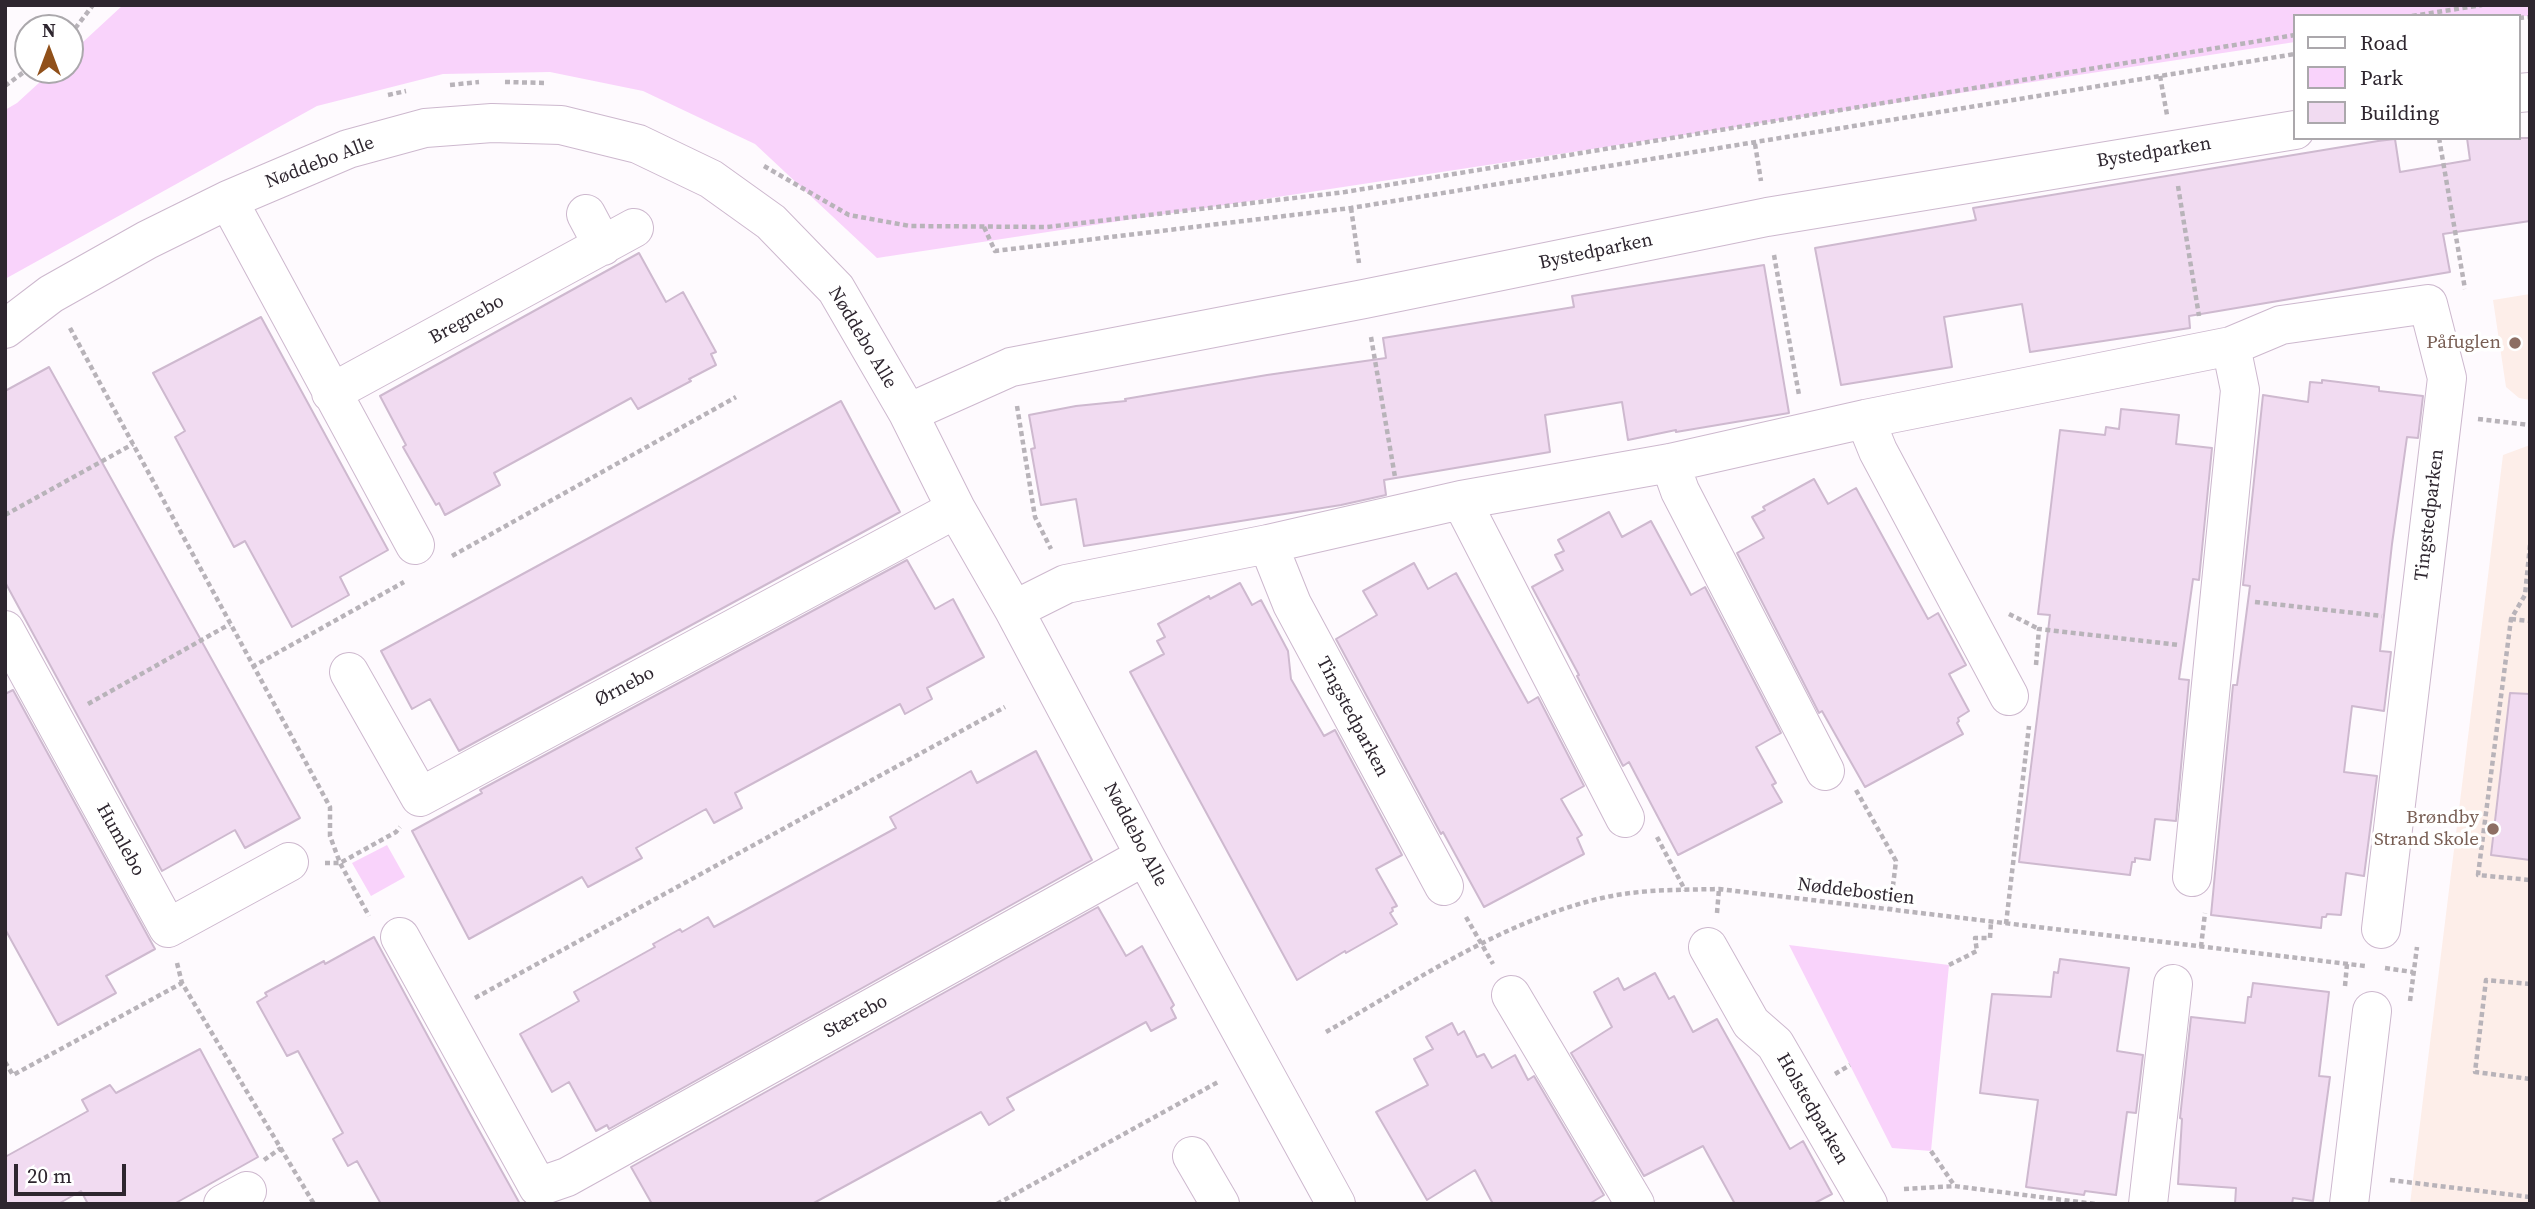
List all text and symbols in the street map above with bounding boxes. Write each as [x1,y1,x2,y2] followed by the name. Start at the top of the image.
[14,14,84,84] north arrow
[2294,14,2521,140] legend
[42,17,56,43] text: N
[2360,28,2408,57] text: Road
[2360,63,2403,92] text: Park
[2360,98,2439,127] text: Building
[262,132,378,194] street label: Nøddebo Alle
[2095,133,2213,173] street label: Bystedparken
[1537,229,1655,275] street label: Bystedparken
[823,283,901,393] street label: Nøddebo Alle
[426,290,508,350] street label: Bregnebo
[2426,332,2501,354] place label: Påfuglen
[2507,335,2523,351] marker: Påfuglen
[2411,448,2449,582] street label: Tingstedparken
[1311,653,1393,781] street label: Tingstedparken
[591,662,659,712] street label: Ørnebo
[1098,779,1172,891] street label: Nøddebo Alle
[91,800,149,880] street label: Humlebo
[2374,807,2479,851] place label: Brøndby Strand Skole
[2485,821,2501,837] marker: Brøndby Strand Skole
[1796,874,1916,910] street label: Nøddebostien
[820,990,892,1044] street label: Stærebo
[1771,1049,1853,1169] street label: Holstedparken
[18,1150,130,1194] scale bar
[27,1161,72,1190] text: 20 m

